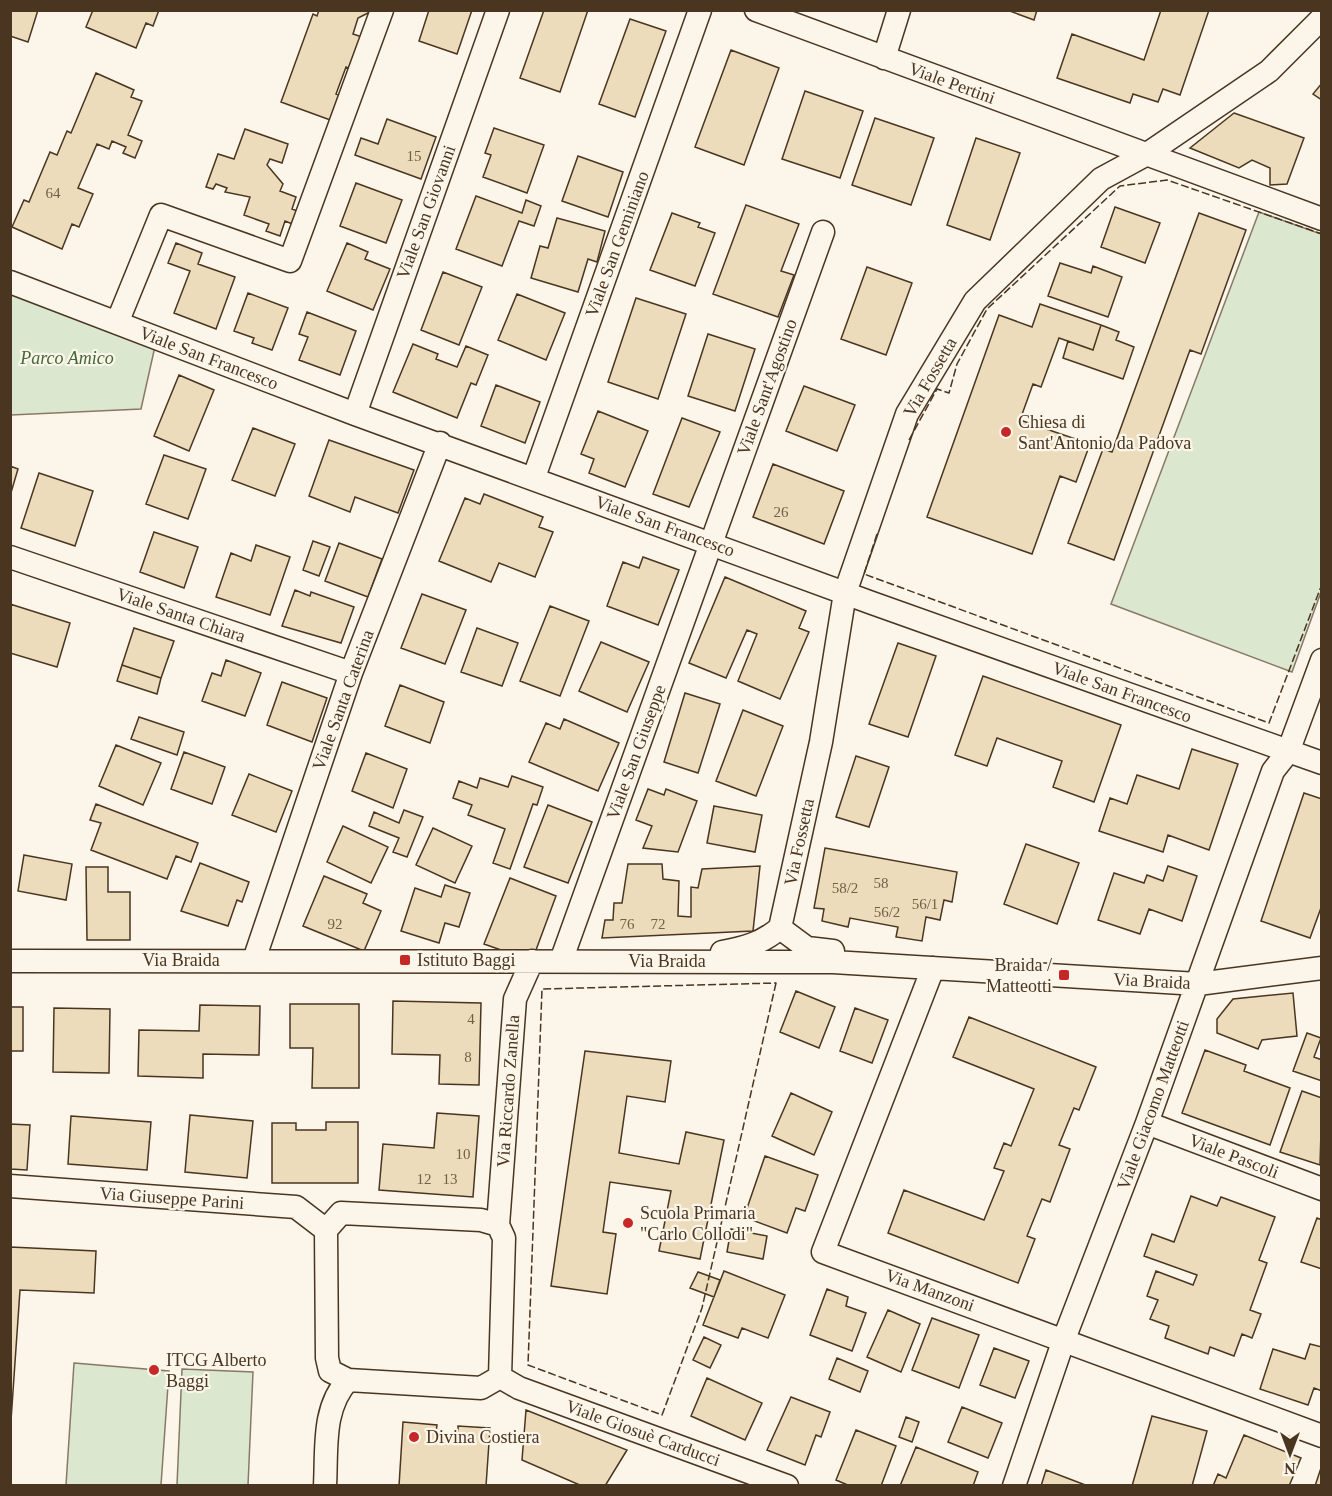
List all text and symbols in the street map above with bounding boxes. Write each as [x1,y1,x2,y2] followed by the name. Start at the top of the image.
[906,58,998,108] street label: Viale Pertini
[393,142,459,282] street label: Viale San Giovanni
[407,148,422,164] house number: 15
[581,168,653,320] street label: Viale San Geminiano
[46,185,61,201] house number: 64
[733,316,801,458] street label: Viale Sant'Agostino
[137,322,281,394] street label: Viale San Francesco
[899,334,961,420] street label: Via Fossetta
[19,348,114,368] park label: Parco Amico
[1018,412,1191,453] place label: Chiesa di Sant'Antonio da Padova
[999,425,1013,439] marker: Chiesa di Sant'Antonio da Padova
[593,491,737,561] street label: Viale San Francesco
[774,504,789,520] house number: 26
[114,584,248,646] street label: Viale Santa Chiara
[308,627,378,773] street label: Viale Santa Caterina
[1050,657,1194,727] street label: Viale San Francesco
[602,682,670,822] street label: Viale San Giuseppe
[780,797,818,887] street label: Via Fossetta
[874,875,889,891] house number: 58
[832,880,858,896] house number: 58/2
[912,896,938,912] house number: 56/1
[874,904,900,920] house number: 56/2
[328,916,343,932] house number: 92
[620,916,635,932] house number: 76
[651,916,666,932] house number: 72
[142,950,220,970] street label: Via Braida
[417,950,516,970] place label: Istituto Baggi
[628,951,706,971] street label: Via Braida
[398,953,412,967] marker: Istituto Baggi
[986,955,1052,996] place label: Braida / Matteotti
[1057,968,1071,982] marker: Braida / Matteotti
[1113,969,1191,993] street label: Via Braida
[467,1011,475,1027] house number: 4
[493,1014,523,1168] street label: Via Riccardo Zanella
[1113,1018,1193,1192] street label: Viale Giacomo Matteotti
[464,1049,472,1065] house number: 8
[1186,1130,1282,1182] street label: Viale Pascoli
[456,1146,471,1162] house number: 10
[417,1171,432,1187] house number: 12
[443,1171,458,1187] house number: 13
[99,1183,245,1213] street label: Via Giuseppe Parini
[640,1203,755,1244] place label: Scuola Primaria "Carlo Collodi"
[621,1216,635,1230] marker: Scuola Primaria "Carlo Collodi"
[883,1265,977,1315] street label: Via Manzoni
[166,1350,267,1391] place label: ITCG Alberto Baggi
[147,1363,161,1377] marker: ITCG Alberto Baggi
[563,1396,723,1470] street label: Viale Giosuè Carducci
[1260,1424,1320,1484] north arrow
[426,1427,539,1447] place label: Divina Costiera
[407,1430,421,1444] marker: Divina Costiera
[1284,1460,1296,1477] text: N

